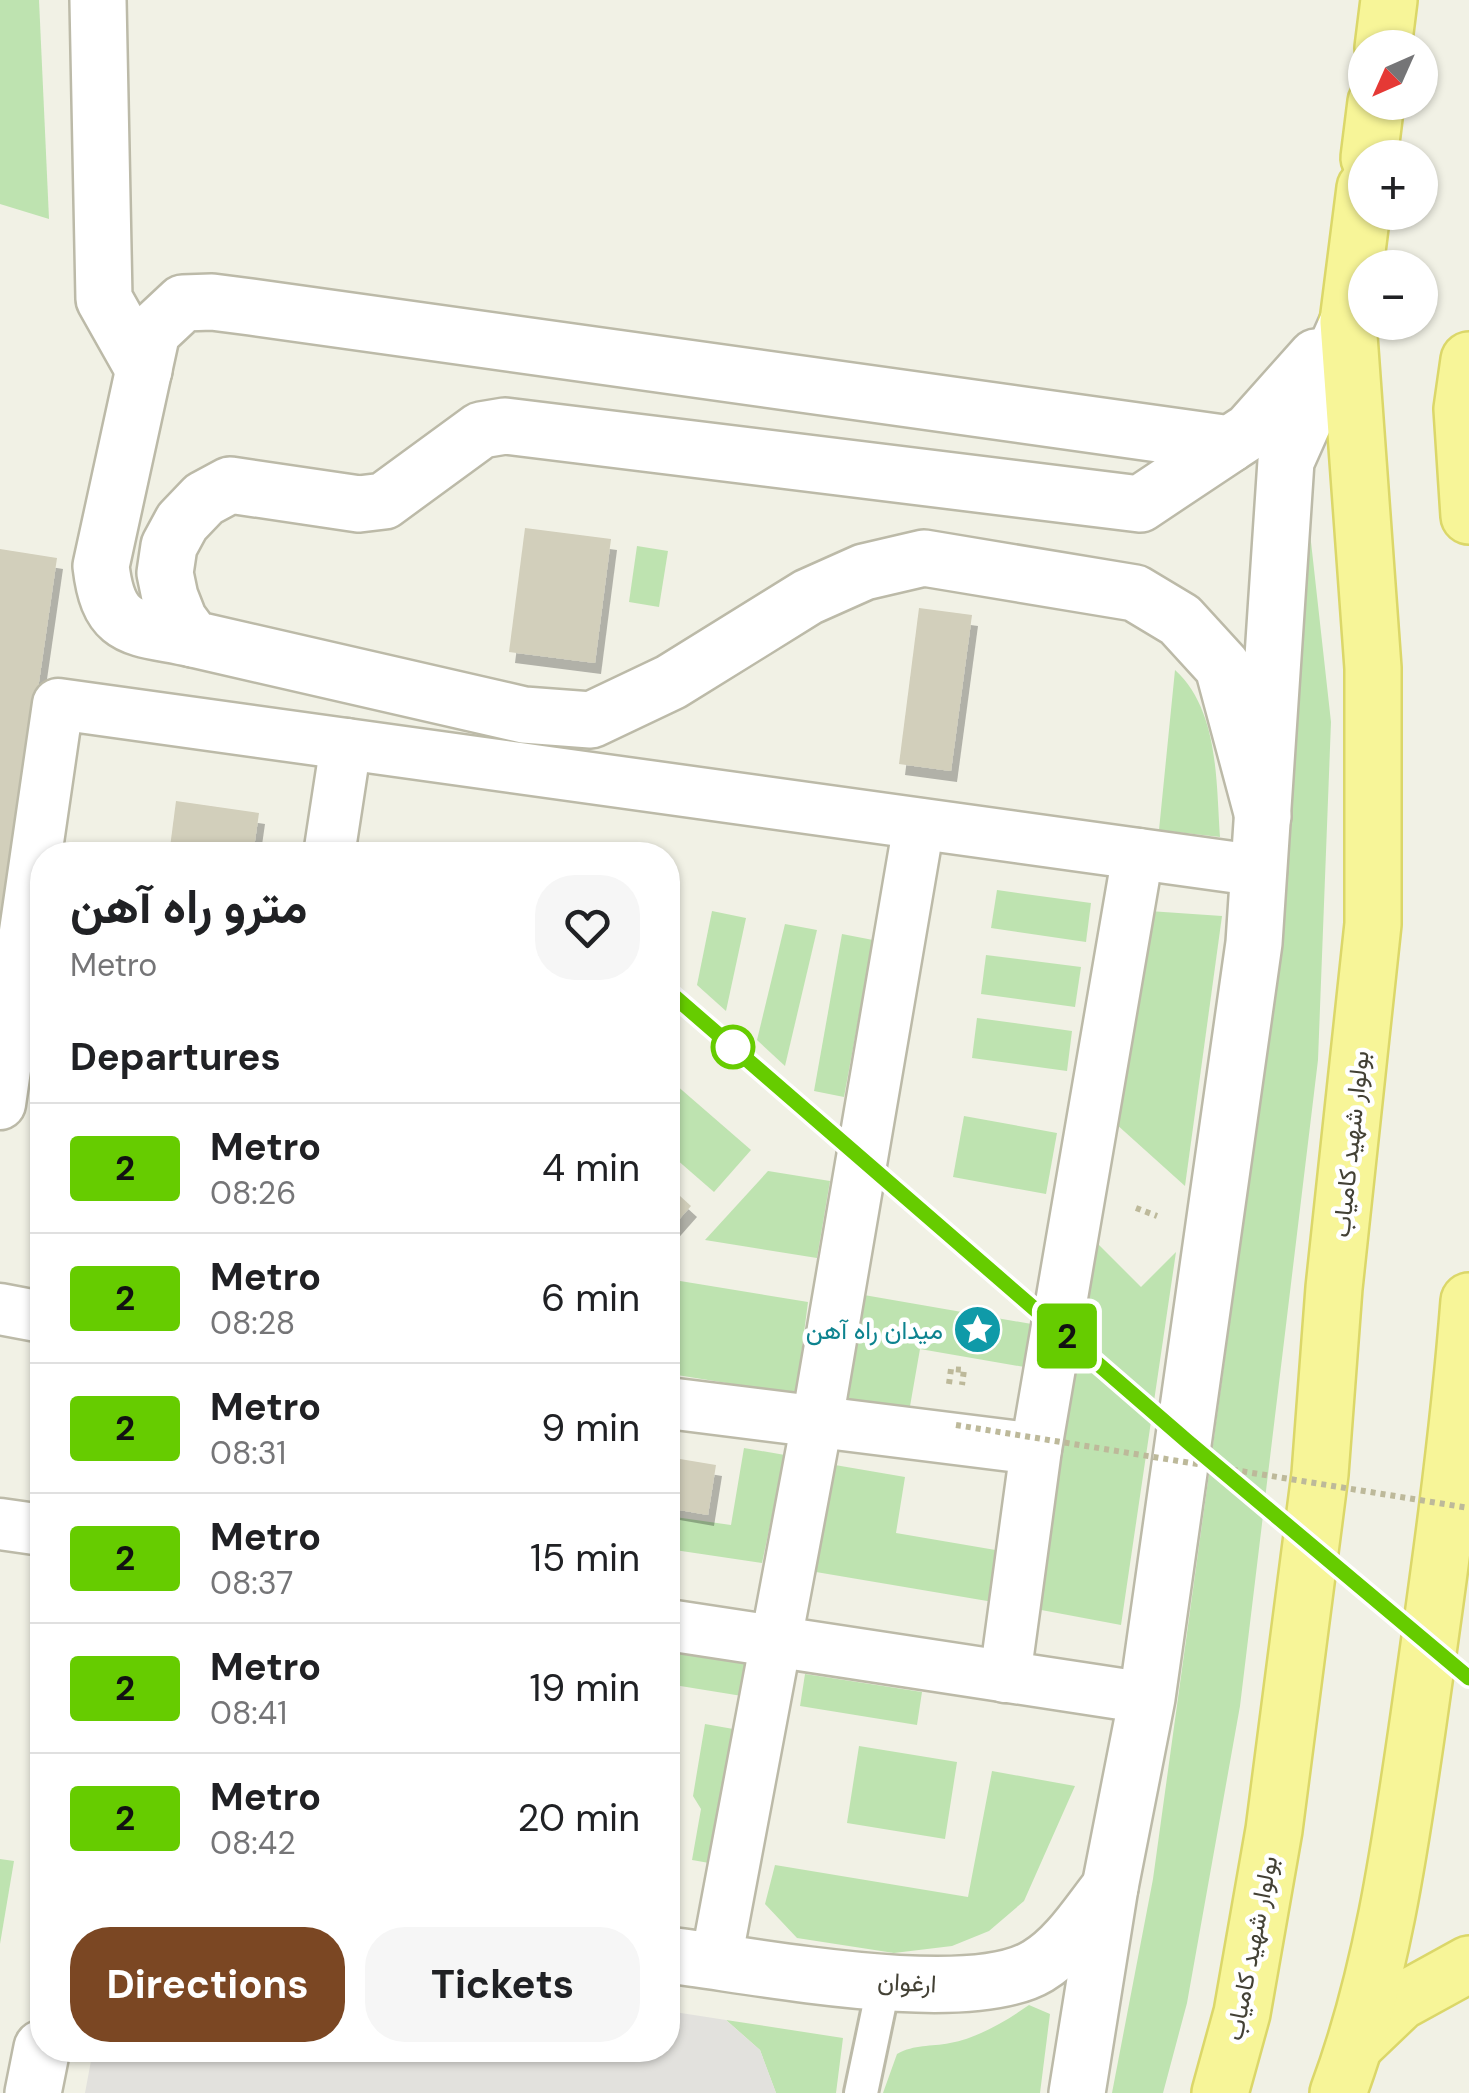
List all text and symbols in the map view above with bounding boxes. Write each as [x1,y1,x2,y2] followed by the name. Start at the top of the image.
[1348,30,1438,120] north arrow
[1348,30,1438,340] map controls
[1348,140,1438,230] button: +
[1348,250,1438,340] button: −
[70,875,308,938] text: مترو راه آهن
[535,875,640,980] button: heart
[70,944,157,986] text: Metro
[712,1026,754,1068] unlabelled marker
[70,1032,281,1082] text: Departures
[1324,1049,1377,1239] street label: بولوار شهید کامیاب
[210,1122,321,1172] text: Metro
[542,1143,640,1193] text: 4 min
[115,1145,135,1191] text: 2
[210,1172,296,1214] text: 08:26
[210,1252,321,1302] text: Metro
[541,1273,640,1323] text: 6 min
[115,1275,135,1321] text: 2
[210,1302,295,1344] text: 08:28
[952,1304,1004,1356] place icon: میدان راه آهن
[1034,1304,1100,1368] line badge: 2
[1057,1313,1077,1359] text: 2
[806,1314,943,1347] place label: میدان راه آهن
[210,1382,321,1432] text: Metro
[541,1403,640,1453] text: 9 min
[115,1405,135,1451] text: 2
[210,1432,286,1474] text: 08:31
[210,1512,321,1562] text: Metro
[530,1533,640,1583] text: 15 min
[115,1535,135,1581] text: 2
[210,1562,293,1604] text: 08:37
[210,1642,321,1692] text: Metro
[529,1663,640,1713] text: 19 min
[115,1665,135,1711] text: 2
[210,1692,287,1734] text: 08:41
[210,1772,321,1822] text: Metro
[518,1793,640,1843] text: 20 min
[115,1795,135,1841] text: 2
[210,1822,296,1864] text: 08:42
[1217,1853,1286,2043] street label: بولوار شهید کامیاب
[70,1927,345,2042] button: Directions
[365,1927,640,2042] button: Tickets
[877,1964,937,2001] street label: ارغوان

